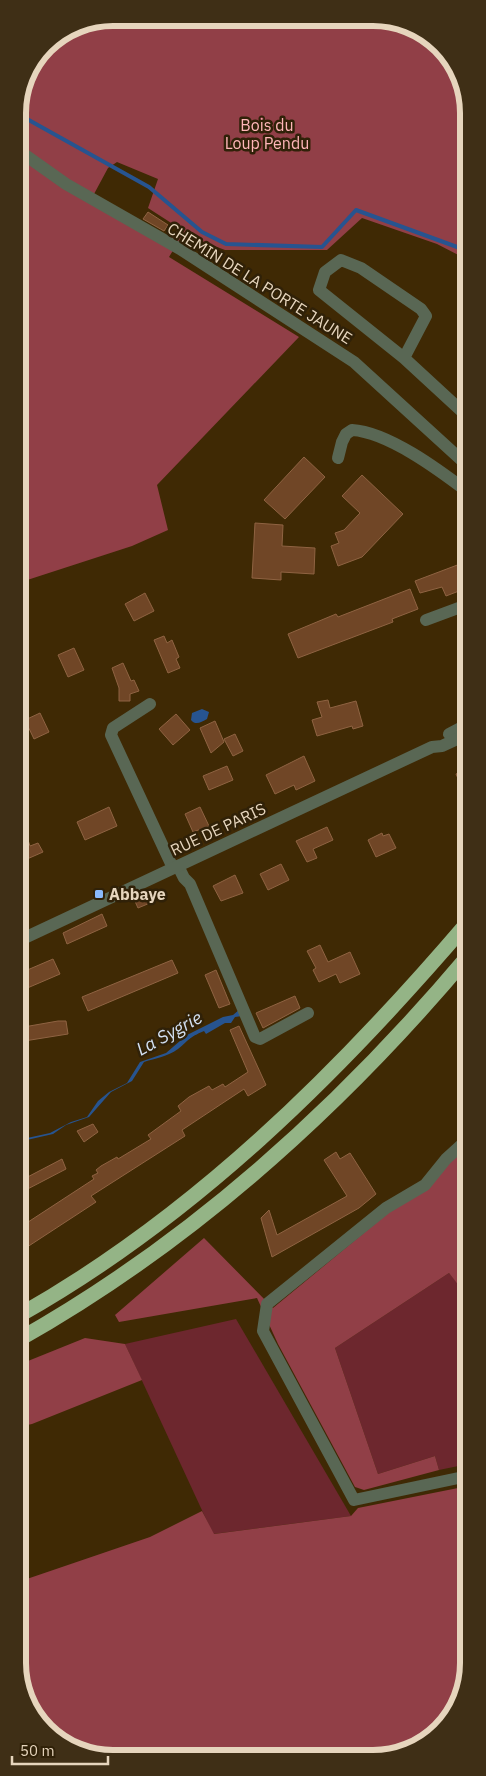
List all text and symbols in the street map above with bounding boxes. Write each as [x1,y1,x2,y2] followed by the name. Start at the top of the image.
[225,115,309,153] park label: Bois du Loup Pendu
[164,218,356,348] street label: CHEMIN DE LA PORTE JAUNE
[167,798,269,860] street label: RUE DE PARIS
[109,884,166,904] place label: Abbaye
[93,888,105,900] marker: Abbaye
[132,1006,206,1060] water label: La Sygrie
[12,1734,109,1766] scale bar
[20,1741,55,1760] text: 50 m

